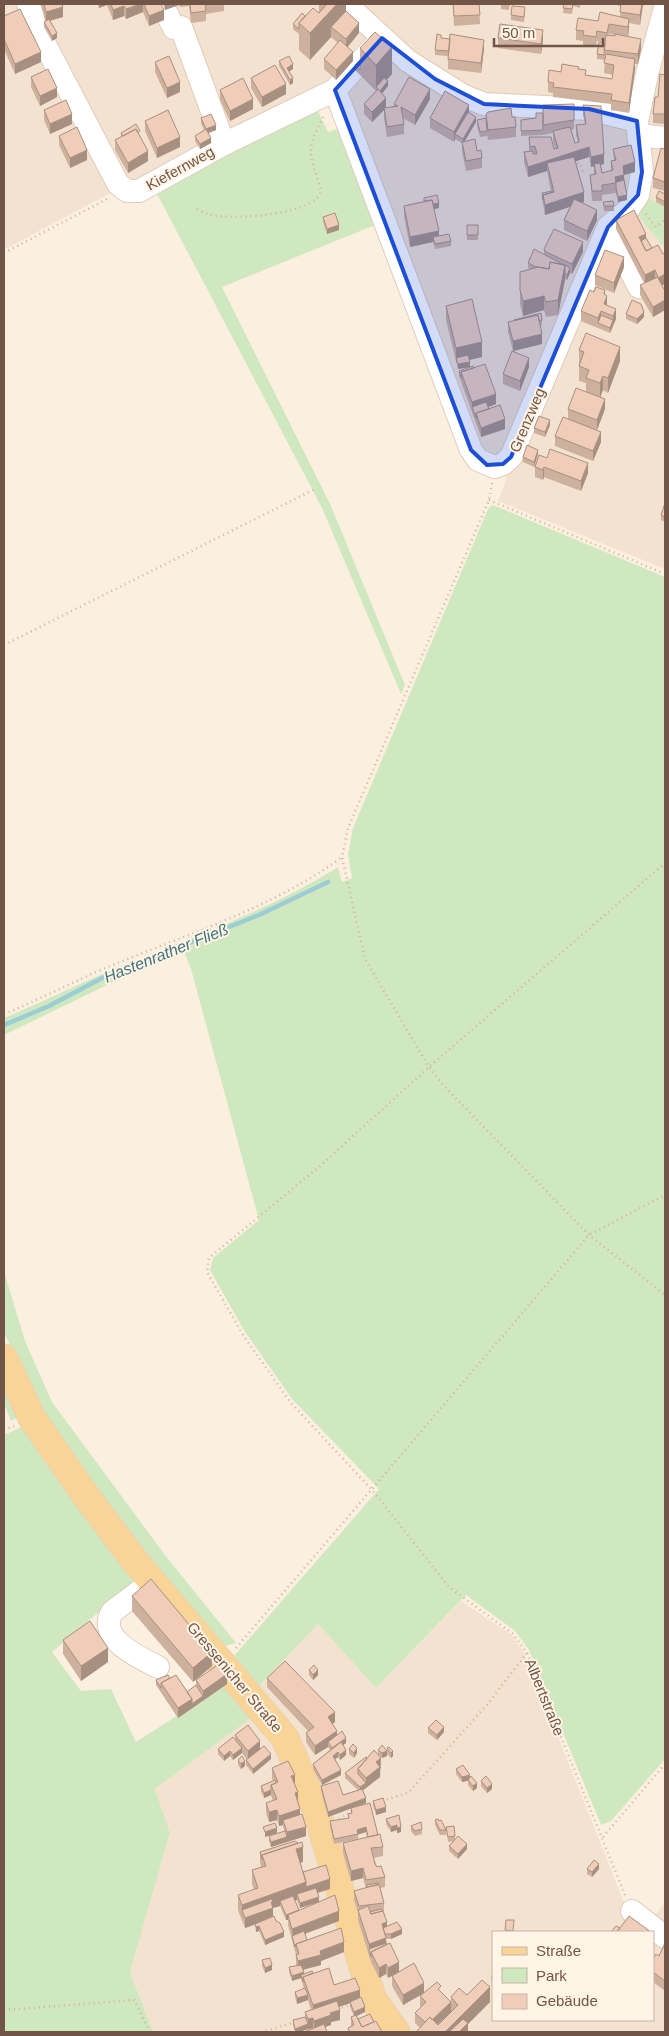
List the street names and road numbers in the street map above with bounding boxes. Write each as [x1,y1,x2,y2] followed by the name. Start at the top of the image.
[143,142,217,194] street label: Kiefernweg
[506,385,548,455] street label: Grenzweg
[184,1619,286,1735] street label: Gressenicher Straße
[522,1656,568,1738] street label: Albertstraße

